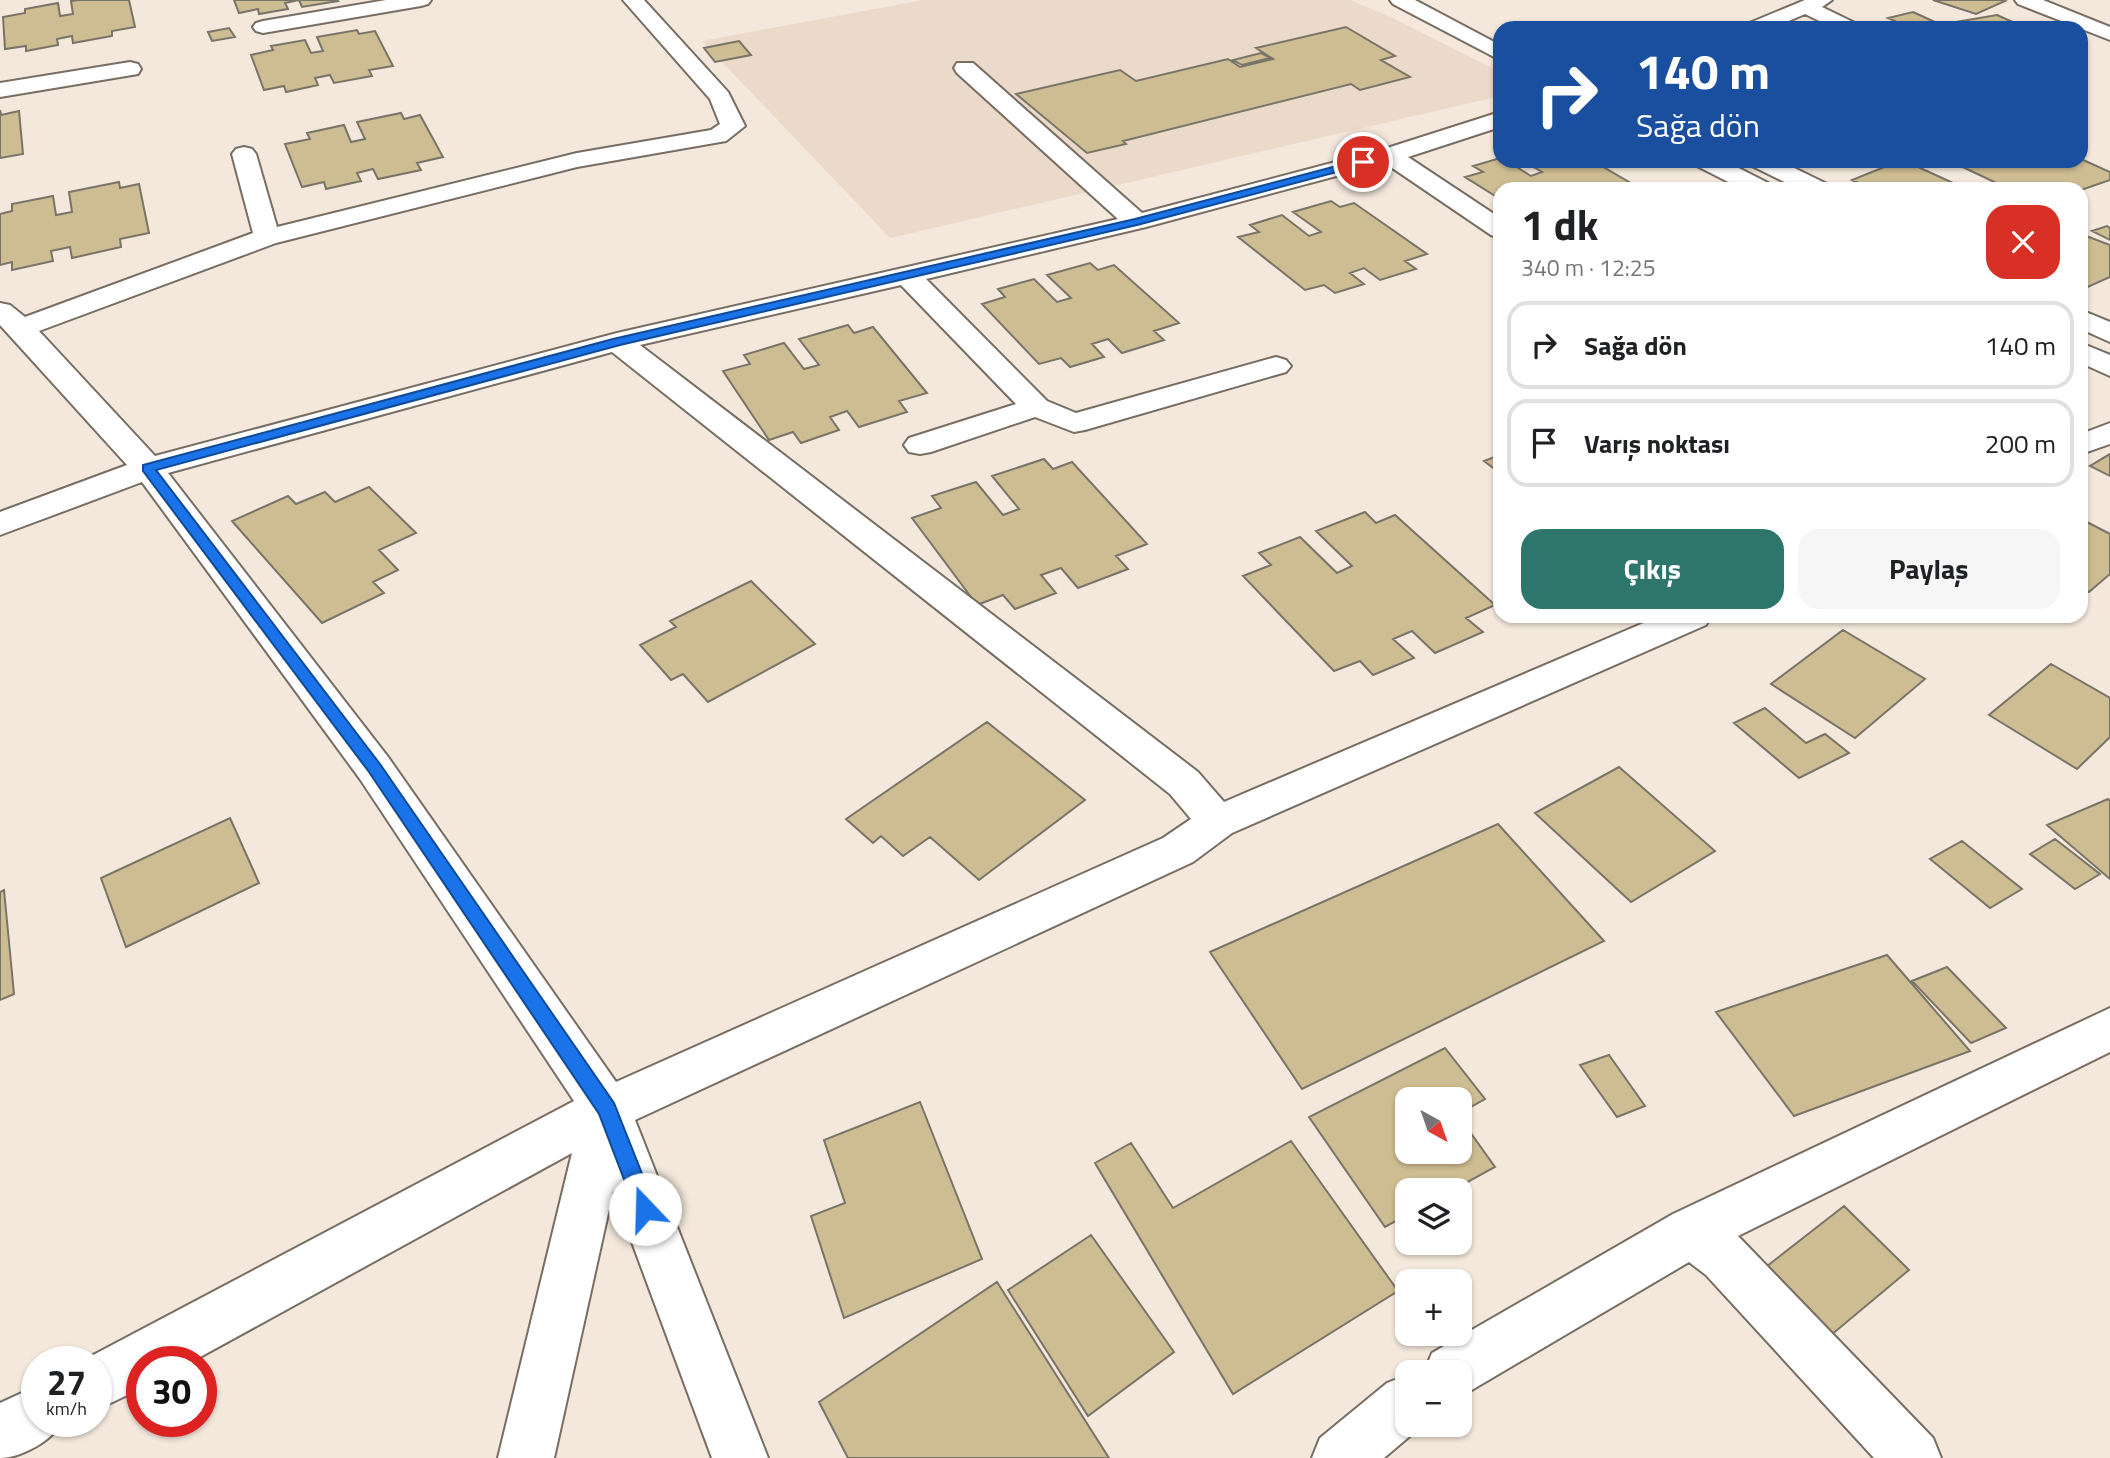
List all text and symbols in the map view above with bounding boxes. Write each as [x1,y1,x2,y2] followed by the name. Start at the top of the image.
[1636,33,1770,108] text: 140 m
[1521,49,1612,140] icon: right
[1636,101,1760,149] text: Sağa dön
[1333,132,1393,192] pin
[1344,143,1382,181] icon: arrive
[1521,192,1598,256] text: 1 dk
[1986,205,2060,279] button: close
[1521,250,1656,285] text: 340 m · 12:25
[1525,326,1563,364] icon: right
[1584,326,1687,365] text: Sağa dön
[1985,326,2056,365] text: 140 m
[1525,424,1563,462] icon: arrive
[1584,424,1730,463] text: Varış noktası
[1985,424,2056,463] text: 200 m
[1521,529,1784,609] button: Çıkış
[1798,529,2060,609] button: Paylaş
[1395,1087,1472,1164] north arrow
[1395,1087,1472,1437] map controls
[608,1172,682,1246] position arrow
[1395,1178,1472,1255] button: layers
[1395,1269,1472,1346] button: +
[126,1346,217,1437] speed limit sign: 30
[47,1355,86,1409] text: 27
[1395,1360,1472,1437] button: −
[46,1395,87,1422] text: km/h

